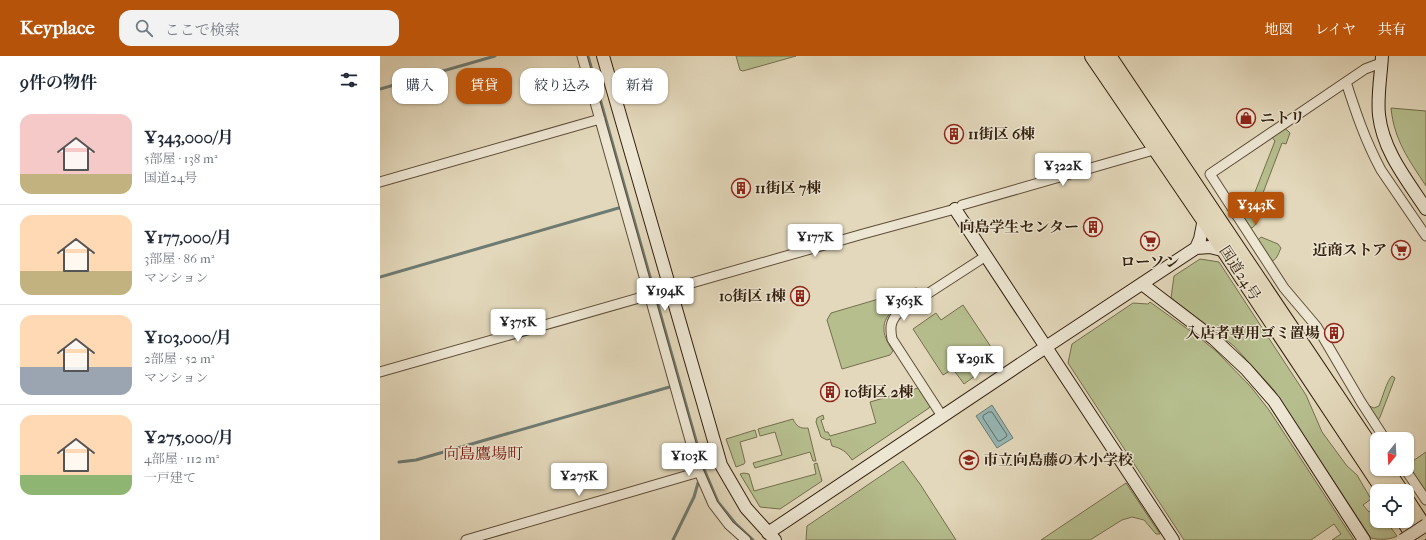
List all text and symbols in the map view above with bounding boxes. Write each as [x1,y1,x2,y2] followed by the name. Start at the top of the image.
[119,10,399,46] search box
[20,17,95,39] text: Keyplace
[133,17,155,39] icon: search
[165,21,240,39] text: ここで検索
[1265,21,1293,38] text: 地図
[1315,21,1356,38] text: レイヤ
[1378,21,1406,38] text: 共有
[392,68,448,104] chip: 購入
[456,68,512,104] chip: 賃貸
[520,68,604,104] chip: 絞り込み
[612,68,668,104] chip: 新着
[338,69,360,91] icon: filters
[20,72,97,92] text: 9件の物件
[1235,107,1257,129] shop icon: ニトリ
[1260,109,1305,127] place label: ニトリ
[943,123,965,145] building icon: 11街区 6棟
[968,125,1035,143] place label: 11街区 6棟
[144,127,234,147] text: ¥343,000/月
[52,130,100,178] icon: home
[144,151,218,166] text: 5部屋 · 138 m²
[1035,153,1091,187] pin: ¥322K
[1044,158,1082,173] text: ¥322K
[144,170,197,185] text: 国道24号
[730,177,752,199] building icon: 11街区 7棟
[755,179,821,197] place label: 11街区 7棟
[1228,192,1284,226] pin: ¥343K
[1237,197,1275,212] text: ¥343K
[1082,216,1104,238] building icon: 向島学生センター
[960,218,1079,236] place label: 向島学生センター
[787,224,843,258] pin: ¥177K
[144,227,232,247] text: ¥177,000/月
[797,229,833,244] text: ¥177K
[1139,230,1161,252] supermarket icon: ローソン
[52,231,100,279] icon: home
[1390,239,1412,261] supermarket icon: 近商ストア
[1312,241,1387,259] place label: 近商ストア
[1216,242,1264,304] street label: 国道24号
[144,251,214,266] text: 3部屋 · 86 m²
[1120,253,1180,271] place label: ローソン
[144,270,208,285] text: マンション
[637,278,693,312] pin: ¥194K
[646,283,684,298] text: ¥194K
[789,285,811,307] building icon: 10街区 1棟
[719,287,786,305] place label: 10街区 1棟
[876,288,932,322] pin: ¥363K
[885,293,923,308] text: ¥363K
[490,309,546,343] pin: ¥375K
[500,314,536,329] text: ¥375K
[1323,322,1345,344] building icon: 入店者専用ゴミ置場
[1185,324,1320,342] place label: 入店者専用ゴミ置場
[144,327,232,347] text: ¥103,000/月
[52,331,100,379] icon: home
[947,346,1003,380] pin: ¥291K
[144,351,214,366] text: 2部屋 · 52 m²
[956,351,994,366] text: ¥291K
[144,370,208,385] text: マンション
[819,381,841,403] building icon: 10街区 2棟
[844,383,913,401] place label: 10街区 2棟
[144,427,234,447] text: ¥275,000/月
[52,431,100,479] icon: home
[1370,432,1414,476] north arrow
[1370,432,1414,528] map controls
[661,443,717,477] pin: ¥103K
[443,444,523,463] district label: 向島鷹場町
[671,448,707,463] text: ¥103K
[958,449,980,471] school or university icon: 市立向島藤の木小学校
[144,451,219,466] text: 4部屋 · 112 m²
[983,451,1133,469] place label: 市立向島藤の木小学校
[551,463,607,497] pin: ¥275K
[560,468,598,483] text: ¥275K
[144,470,196,485] text: 一戸建て
[1370,484,1414,528] button: locate

